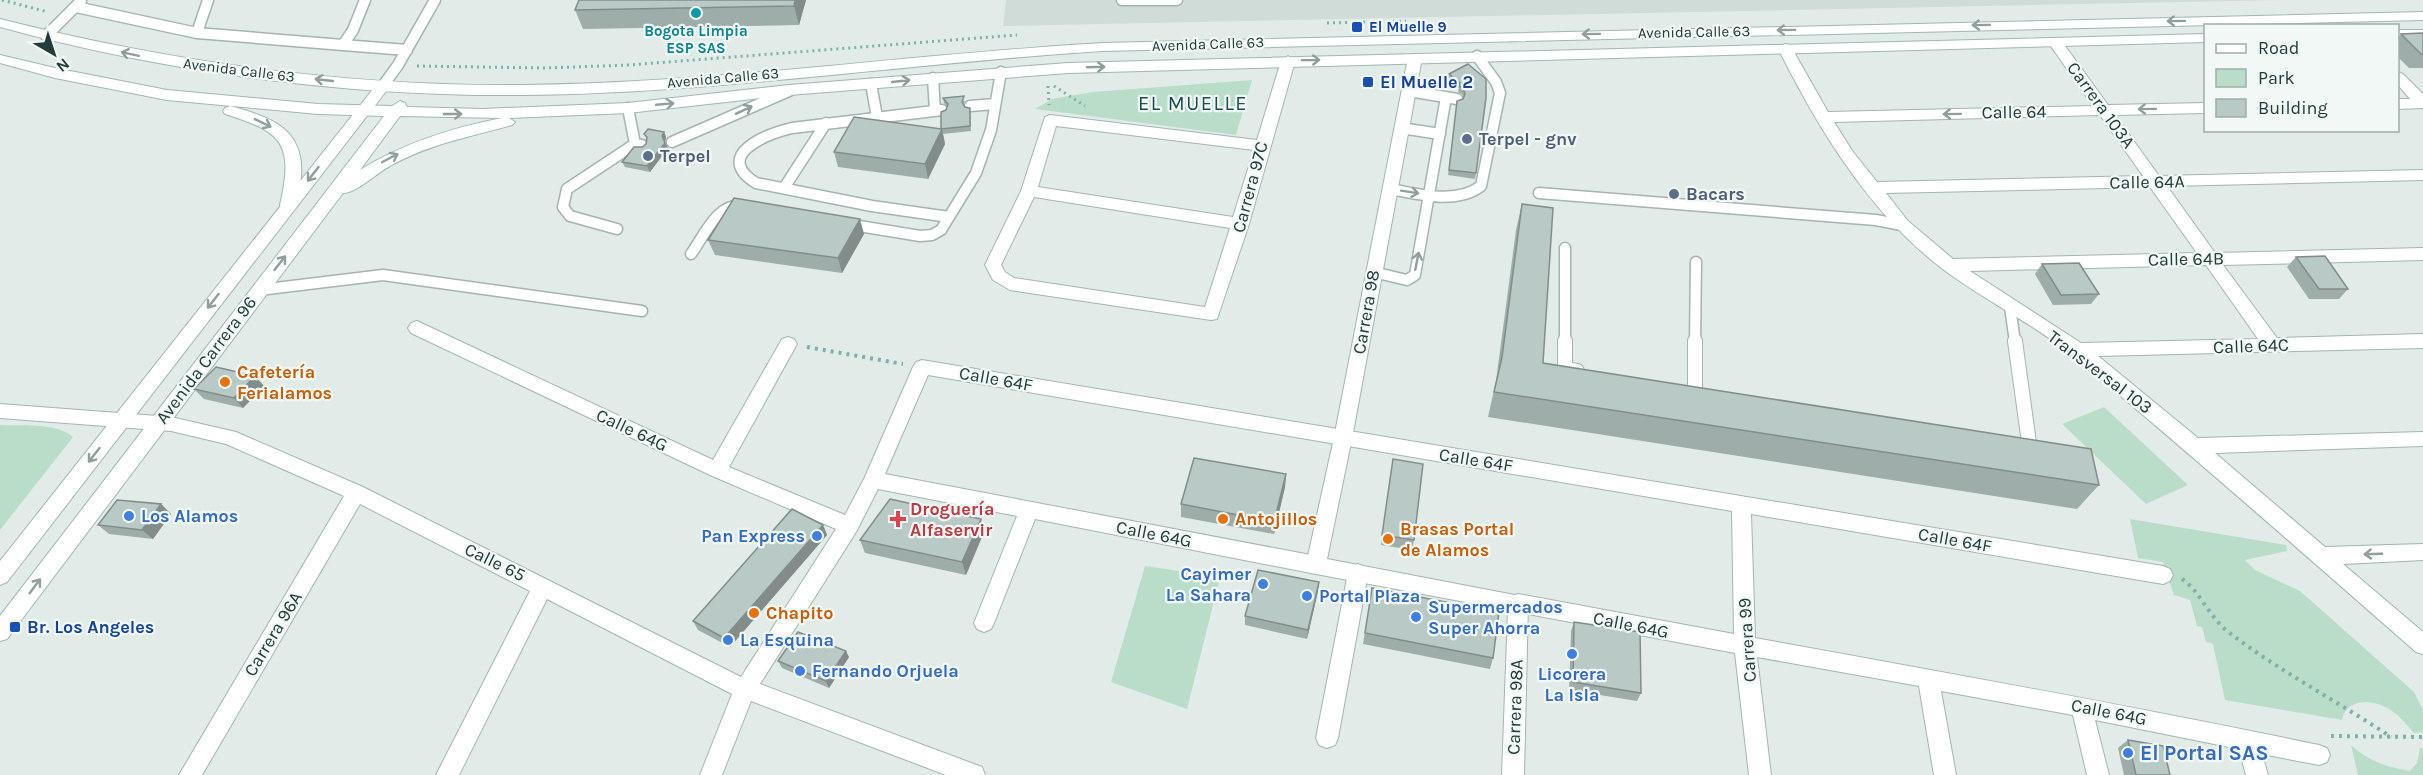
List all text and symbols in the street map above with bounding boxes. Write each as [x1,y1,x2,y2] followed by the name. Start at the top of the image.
[689,6,703,20] marker: Bogota Limpia ESP SAS
[2166,15,2186,27] one-way arrow
[1369,18,1447,36] place label: El Muelle 9
[1350,20,1364,34] marker: El Muelle 9
[1971,20,1991,31] one-way arrow
[644,22,748,57] place label: Bogota Limpia ESP SAS
[1638,22,1750,42] street label: Avenida Calle 63
[24,24,84,84] north arrow
[1776,24,1796,35] one-way arrow
[2204,24,2399,132] legend
[1581,28,1601,40] one-way arrow
[1152,33,1264,55] street label: Avenida Calle 63
[2258,37,2299,59] text: Road
[121,48,141,59] one-way arrow
[53,54,74,76] text: N
[182,54,296,86] street label: Avenida Calle 63
[1301,54,1321,66] one-way arrow
[2062,57,2140,153] street label: Carrera 103A
[1085,61,1105,73] one-way arrow
[666,64,780,92] street label: Avenida Calle 63
[2258,67,2295,89] text: Park
[1380,71,1473,93] place label: El Muelle 2
[314,75,334,86] one-way arrow
[891,75,911,86] one-way arrow
[1361,75,1375,89] marker: El Muelle 2
[1138,92,1248,115] district label: EL MUELLE
[2258,97,2328,119] text: Building
[655,98,675,109] one-way arrow
[1981,100,2047,124] street label: Calle 64
[735,103,753,115] one-way arrow
[2138,104,2158,115] one-way arrow
[443,108,463,120] one-way arrow
[1943,108,1963,120] one-way arrow
[254,117,272,129] one-way arrow
[1479,128,1577,150] place label: Terpel - gnv
[1460,132,1474,146] marker: Terpel - gnv
[1227,139,1273,235] street label: Carrera 97C
[660,145,711,167] place label: Terpel
[641,149,655,163] marker: Terpel
[381,152,398,164] one-way arrow
[307,165,320,181] one-way arrow
[2109,170,2185,194] street label: Calle 64A
[1686,183,1745,205] place label: Bacars
[1399,186,1419,197] one-way arrow
[1667,187,1681,201] marker: Bacars
[2148,247,2224,271] street label: Calle 64B
[1412,252,1423,271] one-way arrow
[273,255,286,271] one-way arrow
[1348,268,1384,356] street label: Carrera 98
[151,292,261,428] street label: Avenida Carrera 96
[207,292,220,308] one-way arrow
[2043,326,2157,418] street label: Transversal 103
[2213,334,2289,358] street label: Calle 64C
[237,361,332,404] place label: Cafetería Ferialamos
[957,362,1035,396] street label: Calle 64F
[218,375,232,389] marker: Cafetería Ferialamos
[593,404,671,456] street label: Calle 64G
[1438,443,1514,477] street label: Calle 64F
[87,446,100,462] one-way arrow
[910,498,994,541] place label: Droguería Alfaservir
[141,505,238,527] place label: Los Alamos
[1235,508,1317,530] place label: Antojillos
[122,509,136,523] marker: Los Alamos
[891,512,905,526] marker: Droguería Alfaservir
[1216,512,1230,526] marker: Antojillos
[1114,516,1194,552] street label: Calle 64G
[1400,518,1514,561] place label: Brasas Portal de Alamos
[1916,523,1994,557] street label: Calle 64F
[701,525,805,547] place label: Pan Express
[810,529,824,543] marker: Pan Express
[1381,532,1395,546] marker: Brasas Portal de Alamos
[461,538,529,586] street label: Calle 65
[2364,549,2384,560] one-way arrow
[1166,563,1251,606] place label: Cayimer La Sahara
[1256,577,1270,591] marker: Cayimer La Sahara
[29,578,41,594] one-way arrow
[1319,585,1420,607] place label: Portal Plaza
[239,588,307,680] street label: Carrera 96A
[1300,589,1314,603] marker: Portal Plaza
[1428,596,1563,639] place label: Supermercados Super Ahorra
[1733,597,1761,683] street label: Carrera 99
[766,602,833,624] place label: Chapito
[747,606,761,620] marker: Chapito
[1591,607,1671,643] street label: Calle 64G
[1409,610,1423,624] marker: Supermercados Super Ahorra
[27,616,154,638] place label: Br. Los Angeles
[8,620,22,634] marker: Br. Los Angeles
[740,629,834,651] place label: La Esquina
[721,633,735,647] marker: La Esquina
[1565,647,1579,661] marker: Licorera La Isla
[1502,659,1528,755] street label: Carrera 98A
[812,660,959,682] place label: Fernando Orjuela
[1538,663,1606,706] place label: Licorera La Isla
[793,664,807,678] marker: Fernando Orjuela
[2069,694,2149,730] street label: Calle 64G
[2140,741,2269,765] place label: El Portal SAS
[2121,746,2135,760] marker: El Portal SAS

